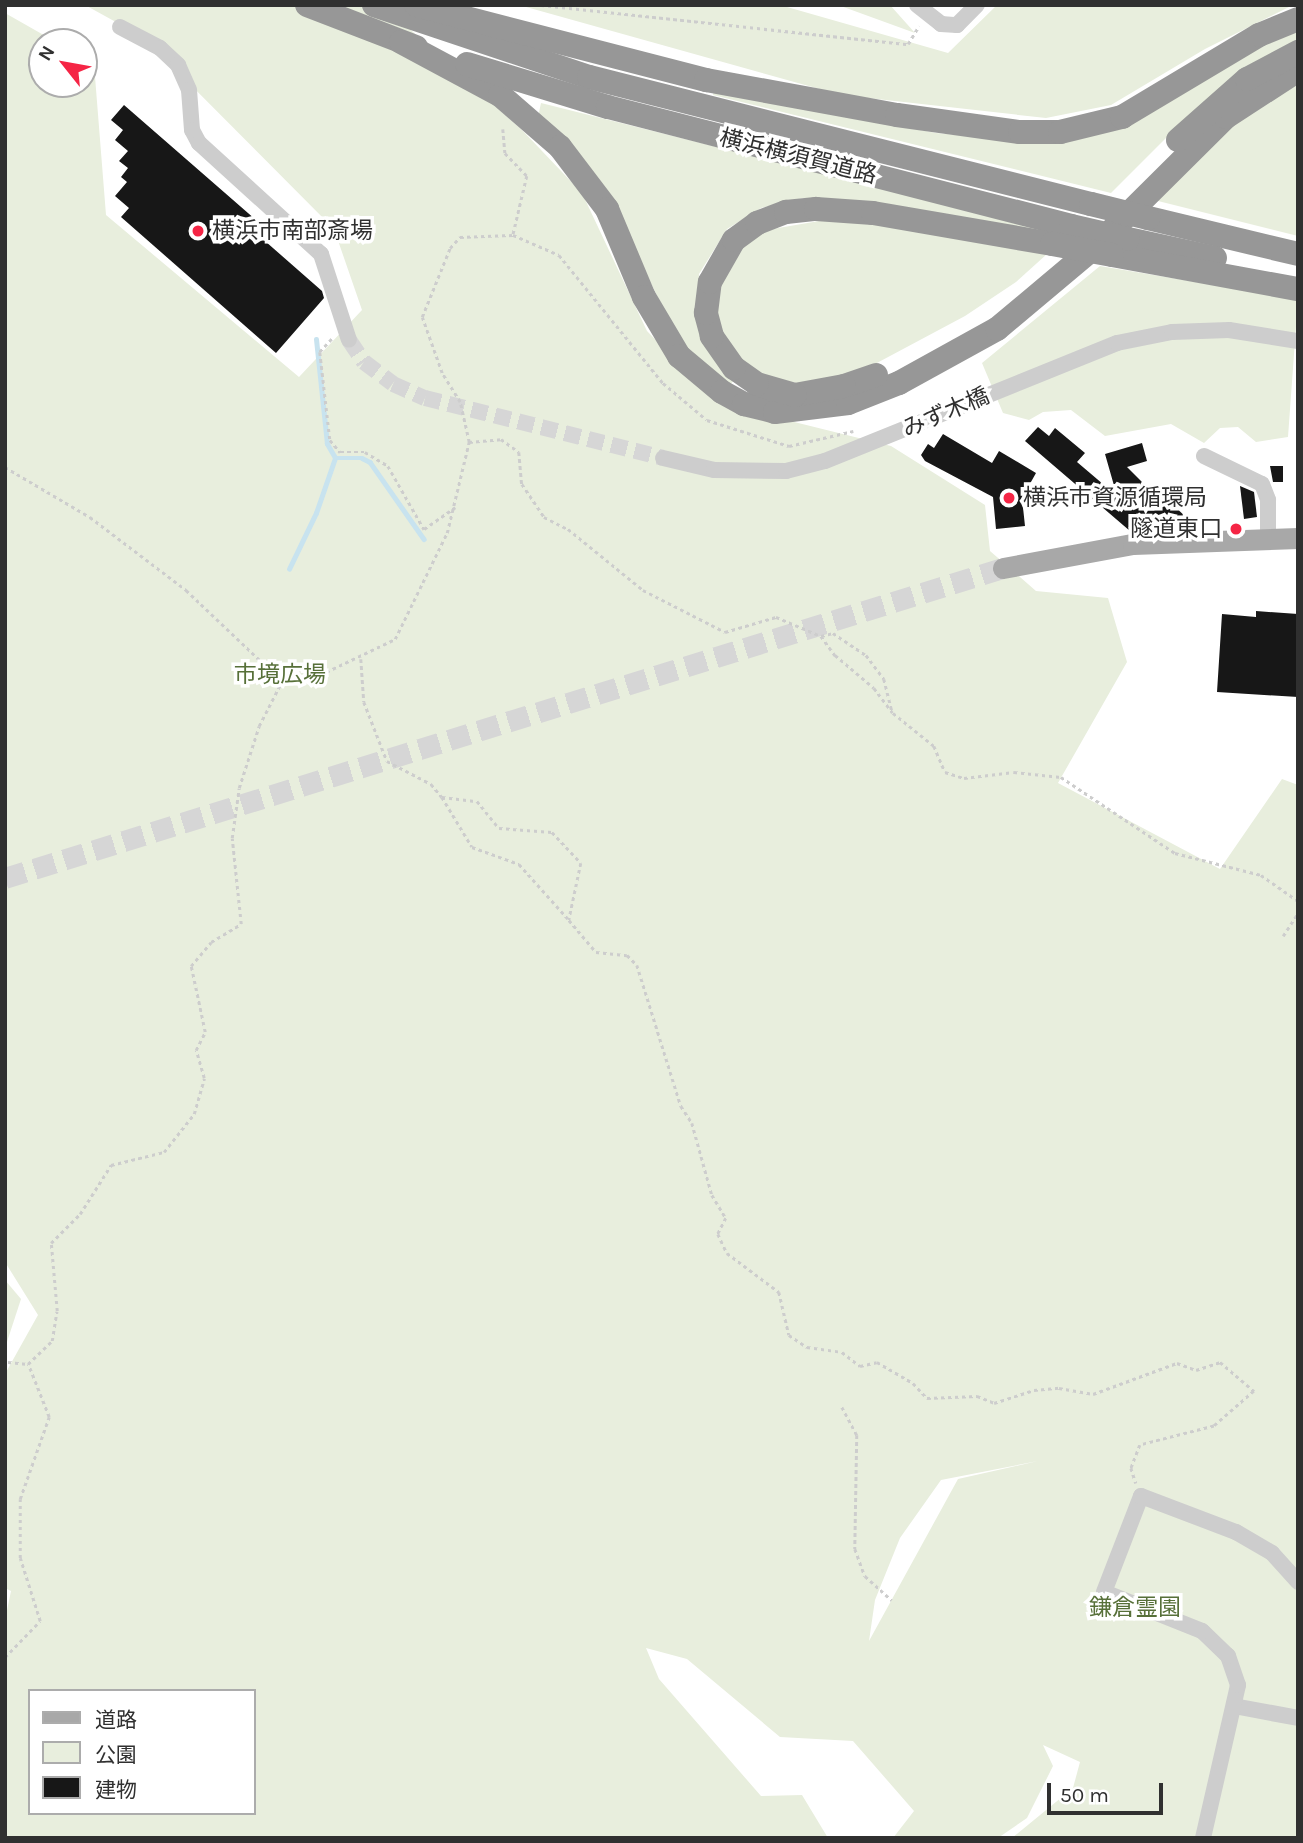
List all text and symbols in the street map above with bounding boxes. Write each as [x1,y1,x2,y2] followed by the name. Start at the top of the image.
[28,28,98,98] north arrow
[34,42,60,65] text: N
[717,124,879,190] street label: 横浜横須賀道路
[212,217,373,245] place label: 横浜市南部斎場
[190,223,206,239] marker: 横浜市南部斎場
[898,382,994,444] street label: みず木橋
[1023,484,1207,512] place label: 横浜市資源循環局
[1001,490,1017,506] marker: 横浜市資源循環局
[1130,515,1222,543] place label: 隧道東口
[1228,521,1244,537] marker: 隧道東口
[234,661,326,689] park label: 市境広場
[1089,1594,1181,1622] park label: 鎌倉霊園
[28,1689,256,1815] legend
[95,1708,137,1732] text: 道路
[95,1743,137,1767] text: 公園
[1051,1770,1166,1814] scale bar
[95,1778,137,1802] text: 建物
[1060,1783,1109,1807] text: 50 m

